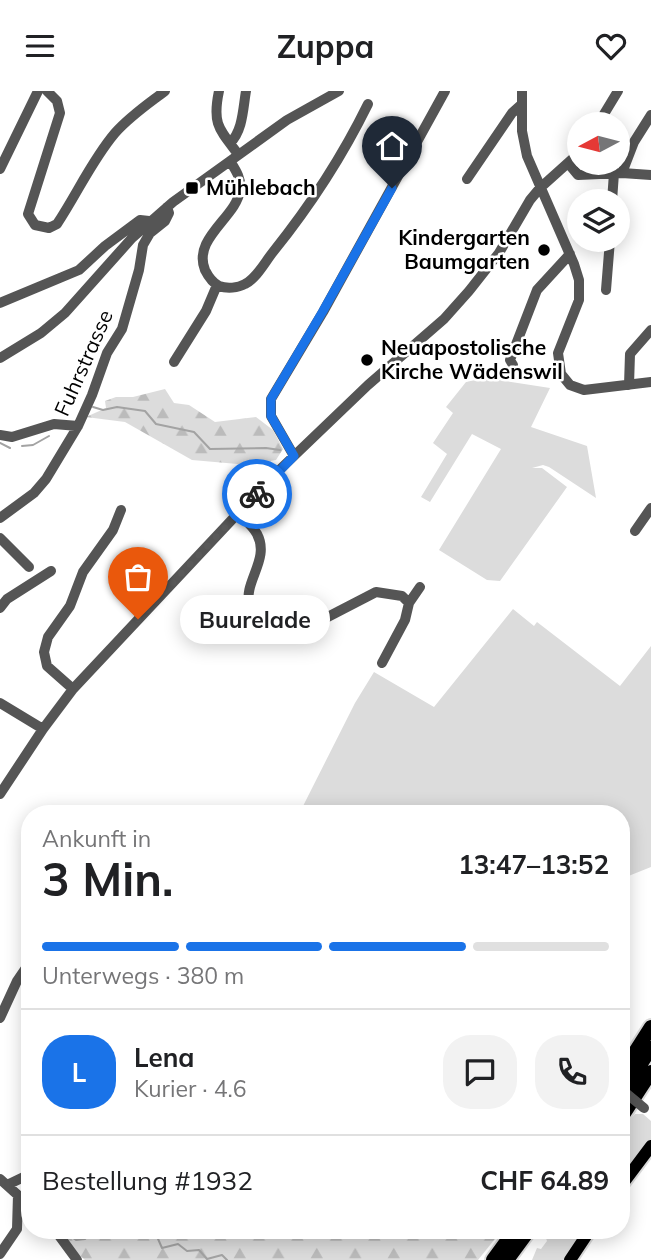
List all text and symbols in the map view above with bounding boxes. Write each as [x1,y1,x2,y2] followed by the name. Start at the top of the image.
[277,26,374,66] text: Zuppa
[21,27,59,65] icon: menu
[592,27,630,65] icon: heart
[567,112,630,175] north arrow
[567,112,630,252] map controls
[362,116,422,188] pin
[373,127,411,165] icon: home
[206,174,316,200] place label: Mühlebach
[184,180,200,196] marker: Mühlebach
[567,189,630,252] button: layers
[398,224,530,274] place label: Kindergarten Baumgarten
[536,242,552,258] marker: Kindergarten Baumgarten
[48,305,118,420] street label: Fuhrstrasse
[381,334,563,384] place label: Neuapostolische Kirche Wädenswil
[359,352,375,368] marker: Neuapostolische Kirche Wädenswil
[222,459,292,529] courier
[238,475,276,513] icon: bike
[108,547,168,619] pin
[119,558,157,596] icon: bag
[180,595,330,643] callout: Buurelade
[199,605,311,634] text: Buurelade
[42,824,151,853] text: Ankunft in
[458,848,609,881] text: 13:47–13:52
[42,850,173,908] text: 3 Min.
[42,961,244,990] text: Unterwegs · 380 m
[443,1035,517,1109] button: chat
[535,1035,609,1109] button: phone
[134,1041,194,1074] text: Lena
[72,1056,86,1089] text: L
[134,1074,246,1103] text: Kurier · 4.6
[42,1164,253,1197] text: Bestellung #1932
[480,1164,609,1197] text: CHF 64.89

